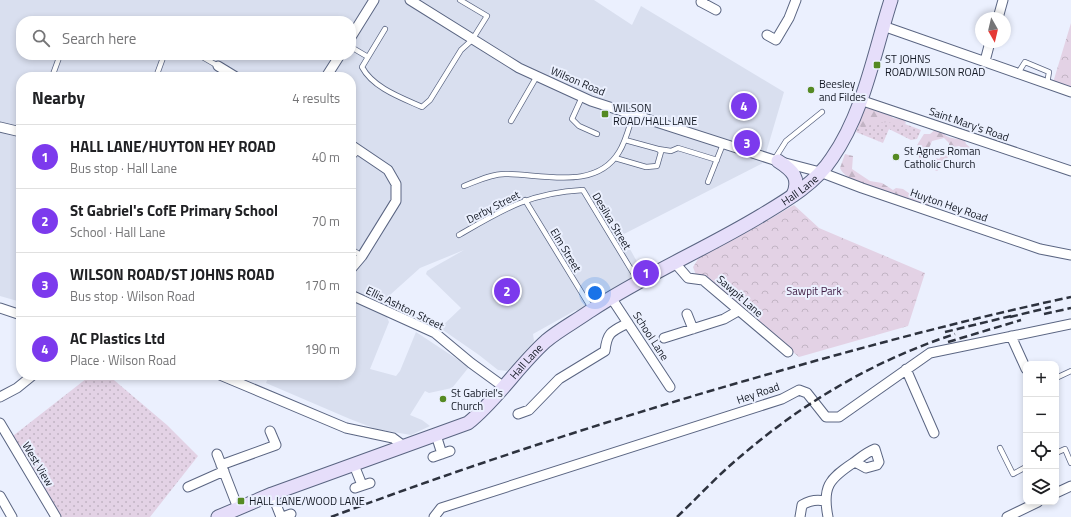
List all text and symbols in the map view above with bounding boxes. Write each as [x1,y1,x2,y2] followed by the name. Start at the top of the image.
[975,12,1011,48] north arrow
[16,16,356,60] search box
[30,27,52,49] icon: search
[62,27,136,50] text: Search here
[885,51,985,80] place label: ST JOHNS ROAD/WILSON ROAD
[872,60,882,70] marker: ST JOHNS ROAD/WILSON ROAD
[548,62,608,100] street label: Wilson Road
[819,76,866,105] place label: Beesley and Fildes
[32,85,85,111] text: Nearby
[806,85,816,95] marker: Beesley and Fildes
[292,88,340,108] text: 4 results
[731,91,757,121] pin: 4
[613,100,697,129] place label: WILSON ROAD/HALL LANE
[927,103,1011,145] street label: Saint Mary's Road
[600,109,610,119] marker: WILSON ROAD/HALL LANE
[734,128,760,158] pin: 3
[70,135,276,158] text: HALL LANE/HUYTON HEY ROAD
[904,143,980,172] place label: St Agnes Roman Catholic Church
[41,147,49,167] text: 1
[312,147,340,167] text: 40 m
[891,152,901,162] marker: St Agnes Roman Catholic Church
[70,158,177,178] text: Bus stop · Hall Lane
[778,171,822,209] street label: Hall Lane
[908,184,990,226] street label: Huyton Hey Road
[463,187,523,227] street label: Derby Street
[589,189,635,253] street label: Desilva Street
[70,199,278,222] text: St Gabriel's CofE Primary School
[41,211,49,231] text: 2
[312,211,340,231] text: 70 m
[70,222,165,242] text: School · Hall Lane
[547,225,585,275] street label: Elm Street
[633,258,659,288] pin: 1
[70,263,274,286] text: WILSON ROAD/ST JOHNS ROAD
[713,271,767,321] street label: Sawpit Lane
[41,275,49,295] text: 3
[304,275,340,295] text: 170 m
[494,276,520,306] pin: 2
[363,282,447,334] street label: Ellis Ashton Street
[585,283,605,303] your location
[786,283,842,299] park label: Sawpit Park
[70,286,195,306] text: Bus stop · Wilson Road
[629,308,673,364] street label: School Lane
[70,327,165,350] text: AC Plastics Ltd
[41,339,49,359] text: 4
[304,339,340,359] text: 190 m
[506,340,547,383] street label: Hall Lane
[70,350,176,370] text: Place · Wilson Road
[1023,361,1059,505] map controls
[1023,361,1059,397] button: +
[734,378,782,408] street label: Hey Road
[451,385,503,414] place label: St Gabriel's Church
[438,394,448,404] marker: St Gabriel's Church
[1023,397,1059,433] button: −
[1023,433,1059,469] button: locate
[18,439,58,490] street label: West View
[1023,469,1059,505] button: layers
[249,493,365,509] place label: HALL LANE/WOOD LANE
[236,496,246,506] marker: HALL LANE/WOOD LANE

